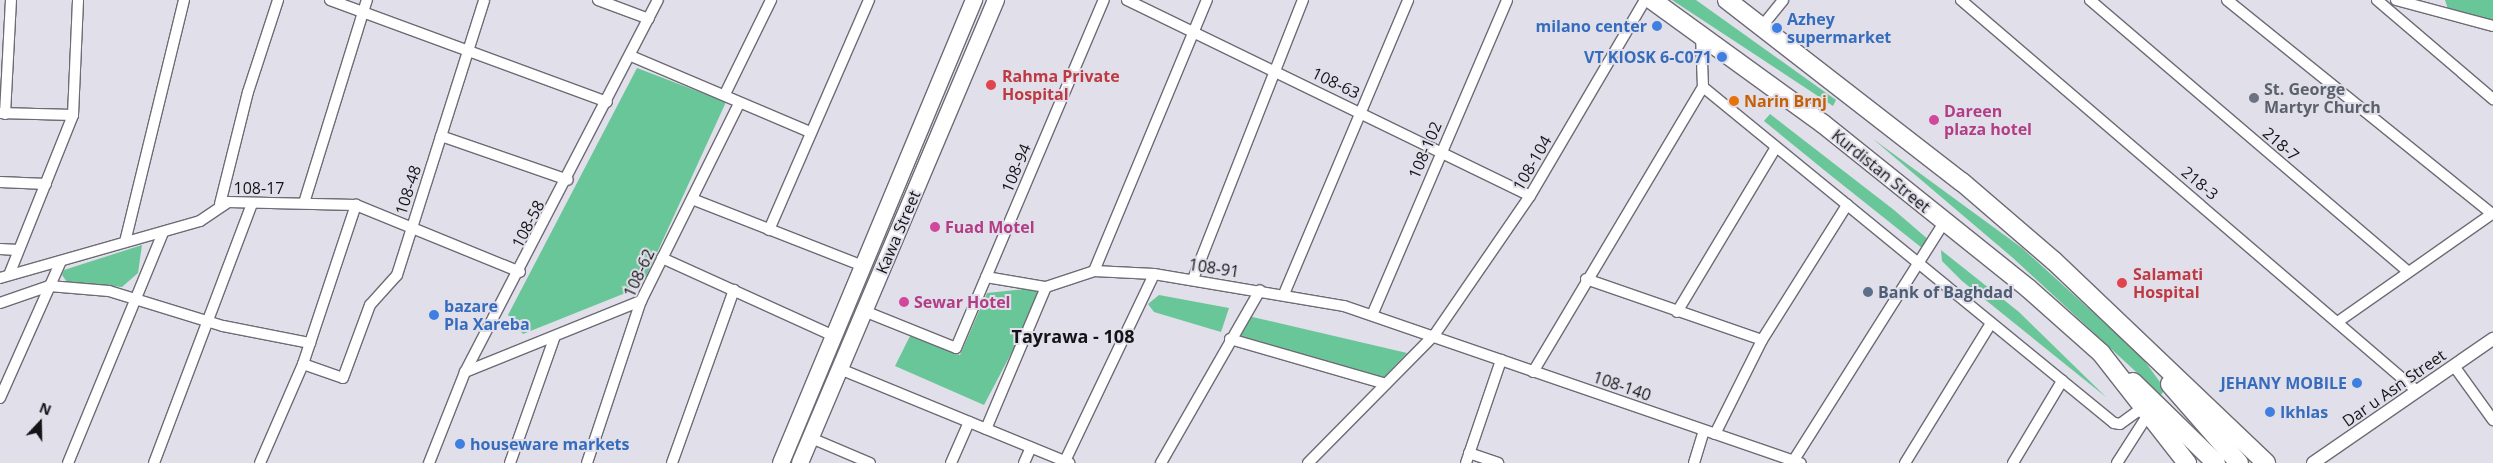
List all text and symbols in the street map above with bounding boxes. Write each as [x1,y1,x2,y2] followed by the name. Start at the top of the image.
[1787,9,1891,47] place label: Azhey supermarket
[1535,16,1647,36] place label: milano center
[1651,20,1663,32] marker: milano center
[1771,22,1783,34] marker: Azhey supermarket
[1584,47,1712,67] place label: VT KIOSK 6-C071
[1716,51,1728,63] marker: VT KIOSK 6-C071
[1309,63,1363,103] street label: 108-63
[1002,66,1120,104] place label: Rahma Private Hospital
[984,78,998,92] marker: Rahma Private Hospital
[2264,79,2381,117] place label: St. George Martyr Church
[1744,91,1827,111] place label: Narin Brnj
[2248,92,2260,104] marker: St. George Martyr Church
[1728,95,1740,107] marker: Narin Brnj
[1944,101,2032,139] place label: Dareen plaza hotel
[1928,114,1940,126] marker: Dareen plaza hotel
[1404,119,1446,181] street label: 108-102
[2259,123,2303,165] street label: 218-7
[1828,126,1934,216] street label: Kurdistan Street
[1509,132,1555,194] street label: 108-104
[997,141,1035,195] street label: 108-94
[2178,162,2222,204] street label: 218-3
[391,163,425,217] street label: 108-48
[234,178,284,198] street label: 108-17
[872,187,924,277] street label: Kawa Street
[508,197,548,251] street label: 108-58
[945,217,1035,237] place label: Fuad Motel
[929,221,941,233] marker: Fuad Motel
[620,246,658,300] street label: 108-62
[1187,255,1241,281] street label: 108-91
[2133,264,2203,302] place label: Salamati Hospital
[2115,276,2129,290] marker: Salamati Hospital
[1878,282,2013,302] place label: Bank of Baghdad
[1862,286,1874,298] marker: Bank of Baghdad
[914,292,1010,312] place label: Sewar Hotel
[444,296,530,334] place label: bazare Pla Xareba
[898,296,910,308] marker: Sewar Hotel
[428,309,440,321] marker: bazare Pla Xareba
[1012,325,1134,347] district label: Tayrawa - 108
[2339,345,2449,431] street label: Dar u Asn Street
[1590,367,1654,405] street label: 108-140
[2220,373,2347,393] place label: JEHANY MOBILE
[2351,377,2363,389] marker: JEHANY MOBILE
[15,398,65,448] north arrow
[37,398,54,419] text: N
[2280,402,2328,422] place label: Ikhlas
[2264,406,2276,418] marker: Ikhlas
[470,434,629,454] place label: houseware markets
[454,438,466,450] marker: houseware markets

